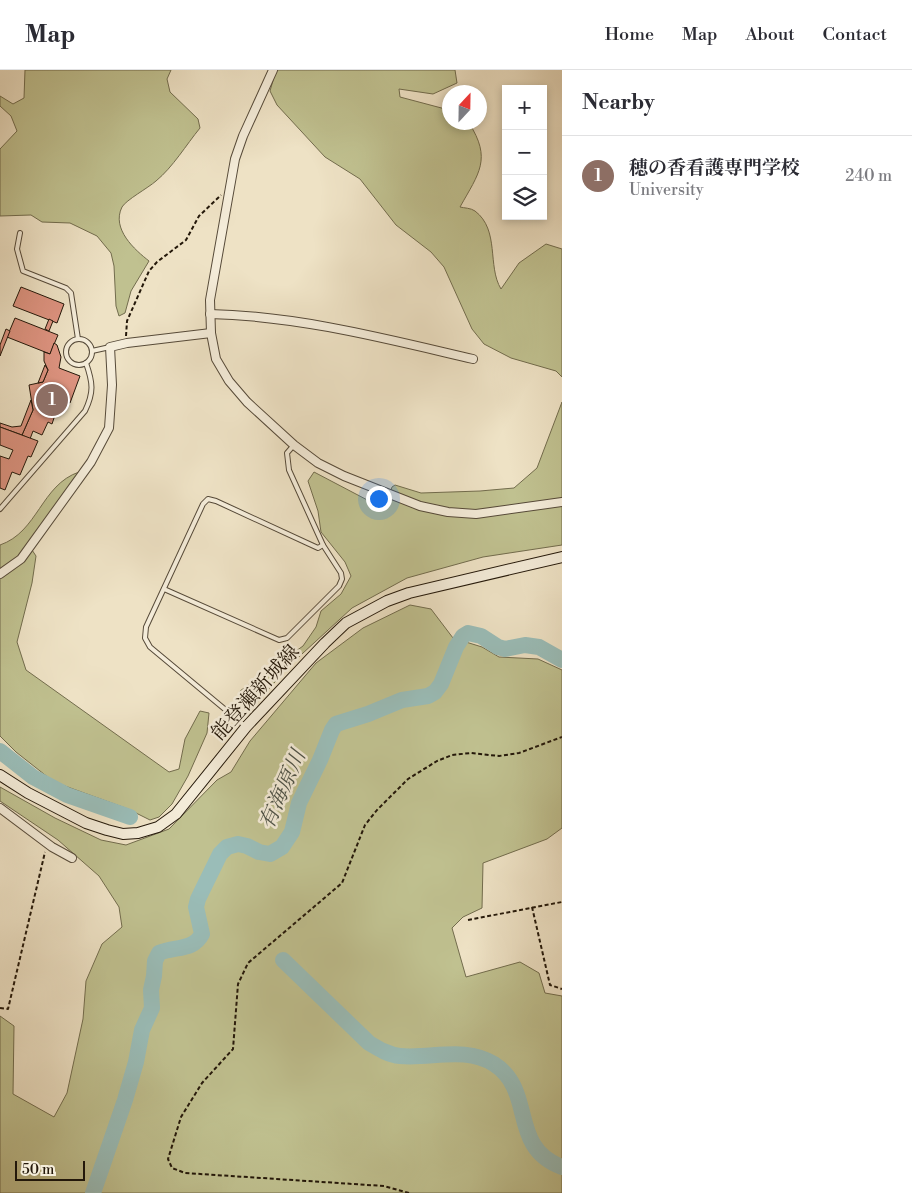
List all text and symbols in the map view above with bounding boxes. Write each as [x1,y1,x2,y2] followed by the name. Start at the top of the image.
[25,20,75,50] text: Map
[605,23,654,46] text: Home
[682,23,718,46] text: Map
[746,23,795,46] text: About
[823,23,887,46] text: Contact
[442,85,487,130] north arrow
[502,85,547,220] map controls
[502,85,547,130] button: +
[582,90,655,116] text: Nearby
[502,130,547,175] button: −
[629,156,800,180] text: 穂の香看護専門学校
[594,166,602,186] text: 1
[845,166,892,186] text: 240 m
[502,175,547,220] button: layers
[629,180,703,200] text: University
[36,381,68,419] pin: 1
[366,486,392,512] your location
[207,640,305,746] street label: 能登瀬新城線
[254,745,313,834] water label: 有海原川
[15,1158,85,1181] scale bar
[22,1161,54,1179] text: 50 m

